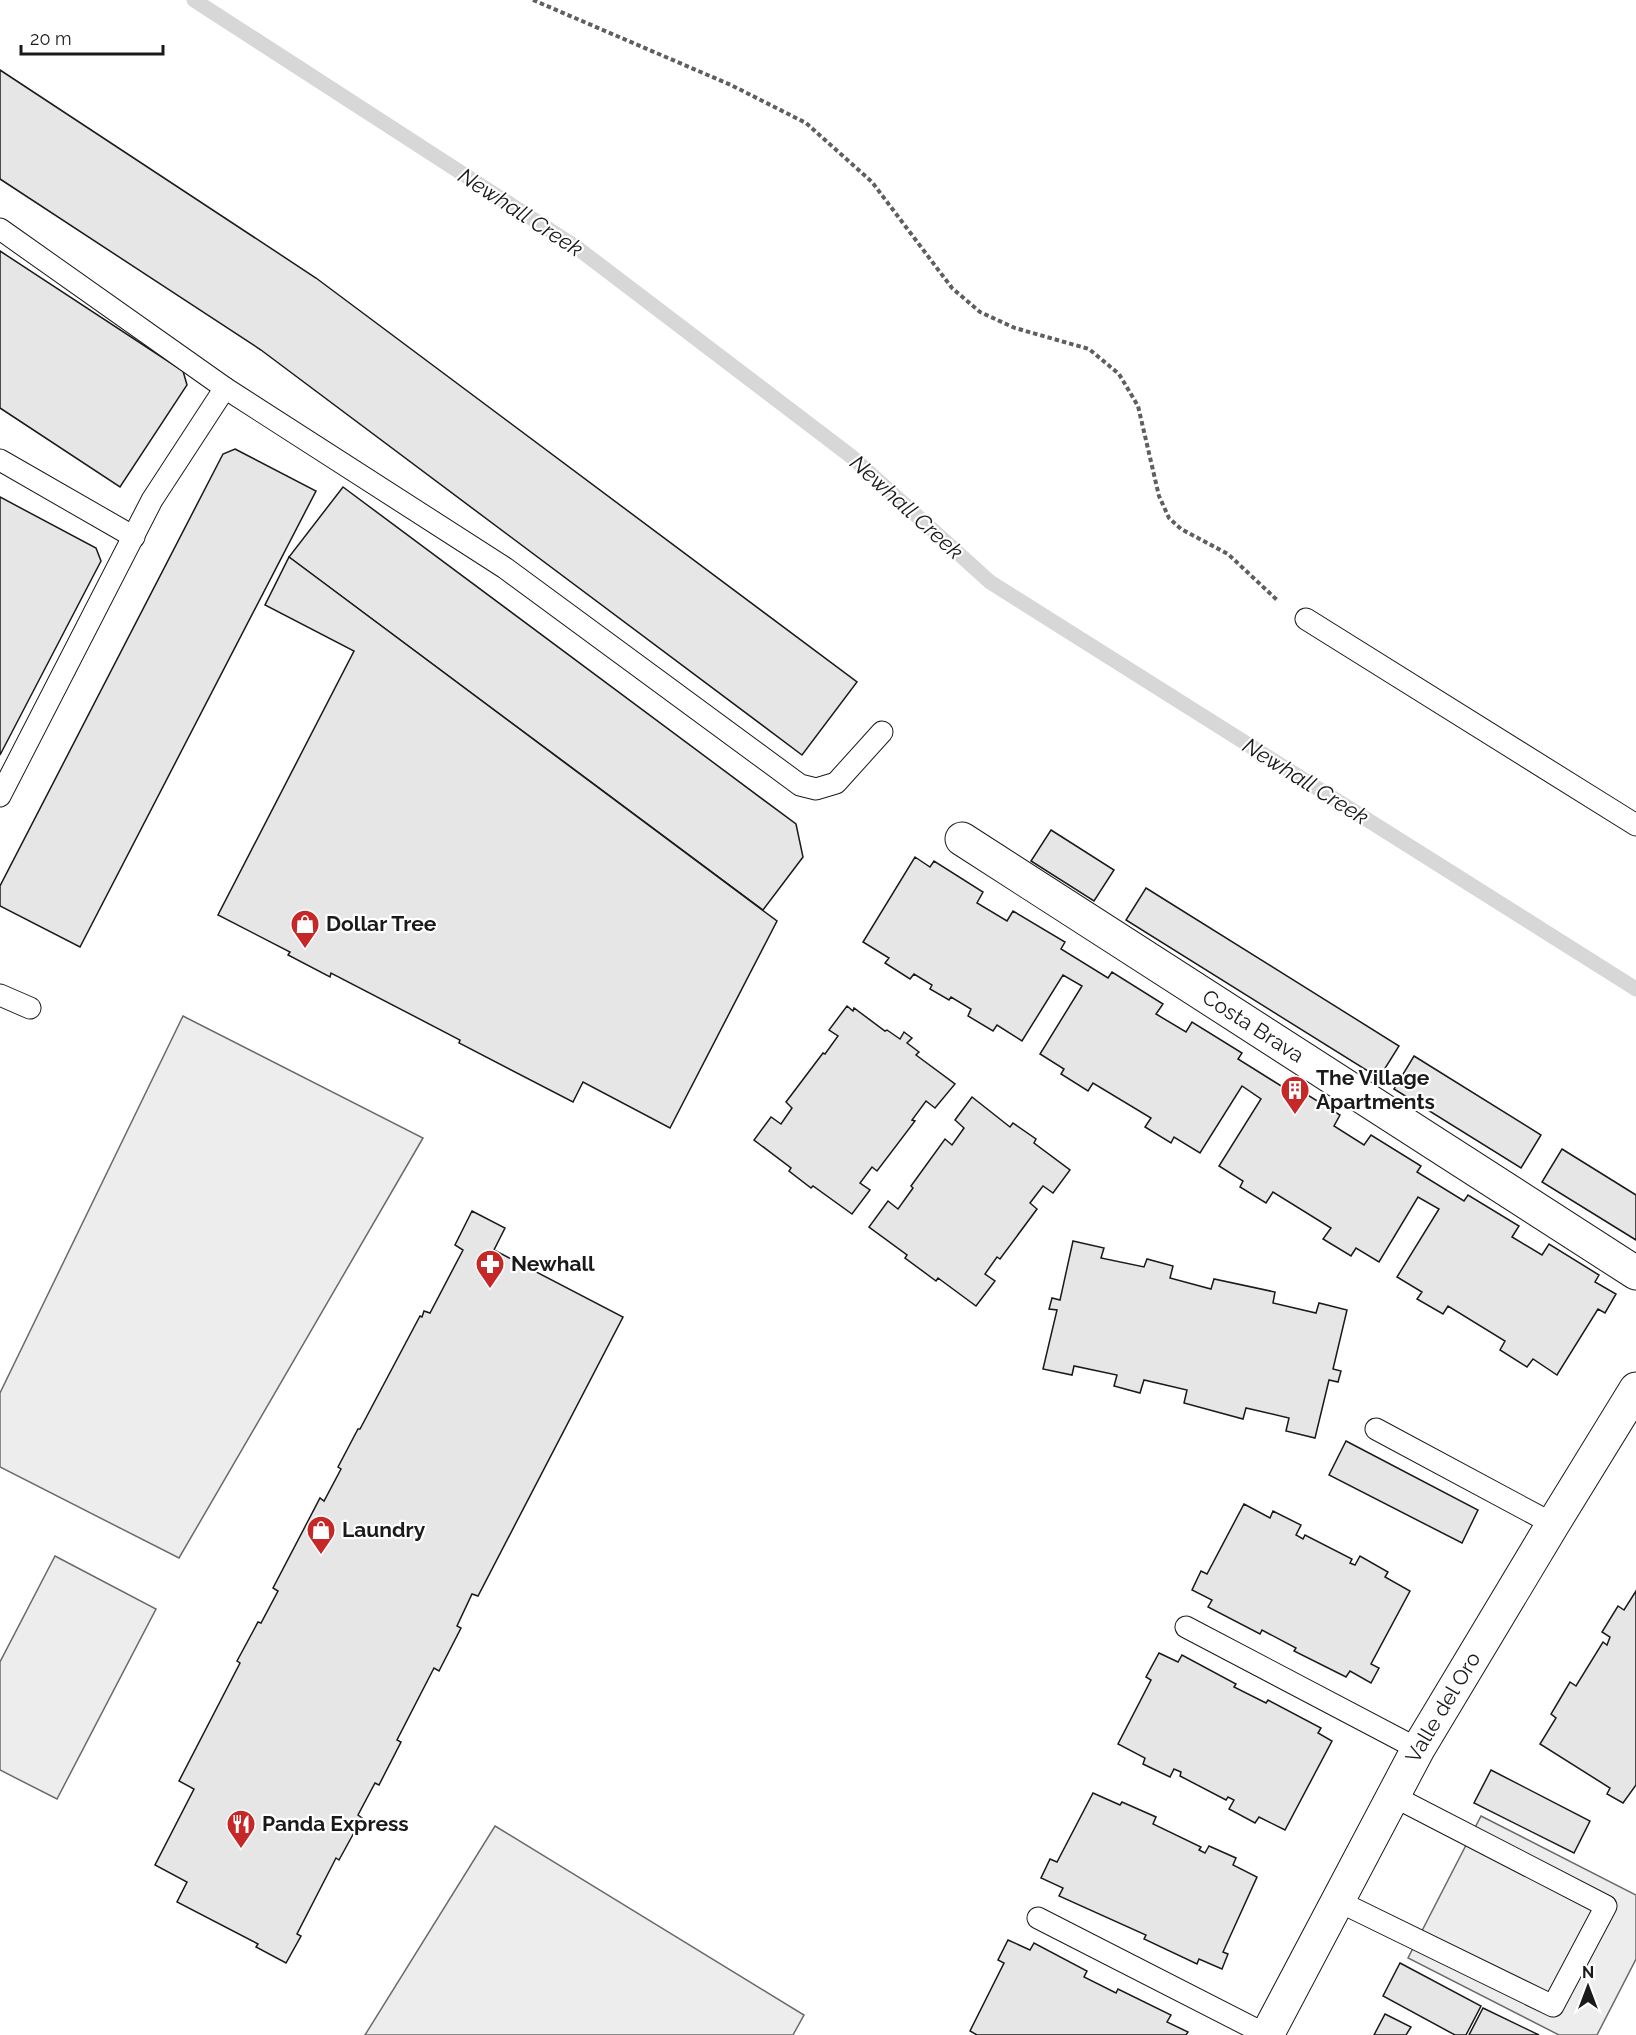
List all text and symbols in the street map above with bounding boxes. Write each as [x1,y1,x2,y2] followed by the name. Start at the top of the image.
[21,18,164,56] scale bar
[30,28,72,49] text: 20 m
[454,162,588,262] water label: Newhall Creek
[845,449,969,565] water label: Newhall Creek
[1238,732,1374,830] water label: Newhall Creek
[289,908,321,950] shop icon: Dollar Tree
[326,911,437,936] place label: Dollar Tree
[1198,984,1309,1068] street label: Costa Brava
[1316,1065,1435,1114] place label: The Village Apartments
[1279,1074,1311,1116] building icon: The Village Apartments
[474,1248,506,1290] pharmacy icon: Newhall
[511,1251,595,1276] place label: Newhall
[305,1514,337,1556] shop icon: Laundry
[342,1517,426,1542] place label: Laundry
[1400,1647,1485,1767] street label: Valle del Oro
[225,1808,257,1850] restaurant icon: Panda Express
[262,1811,409,1836] place label: Panda Express
[1558,1957,1618,2017] north arrow
[1582,1963,1594,1982] text: N

